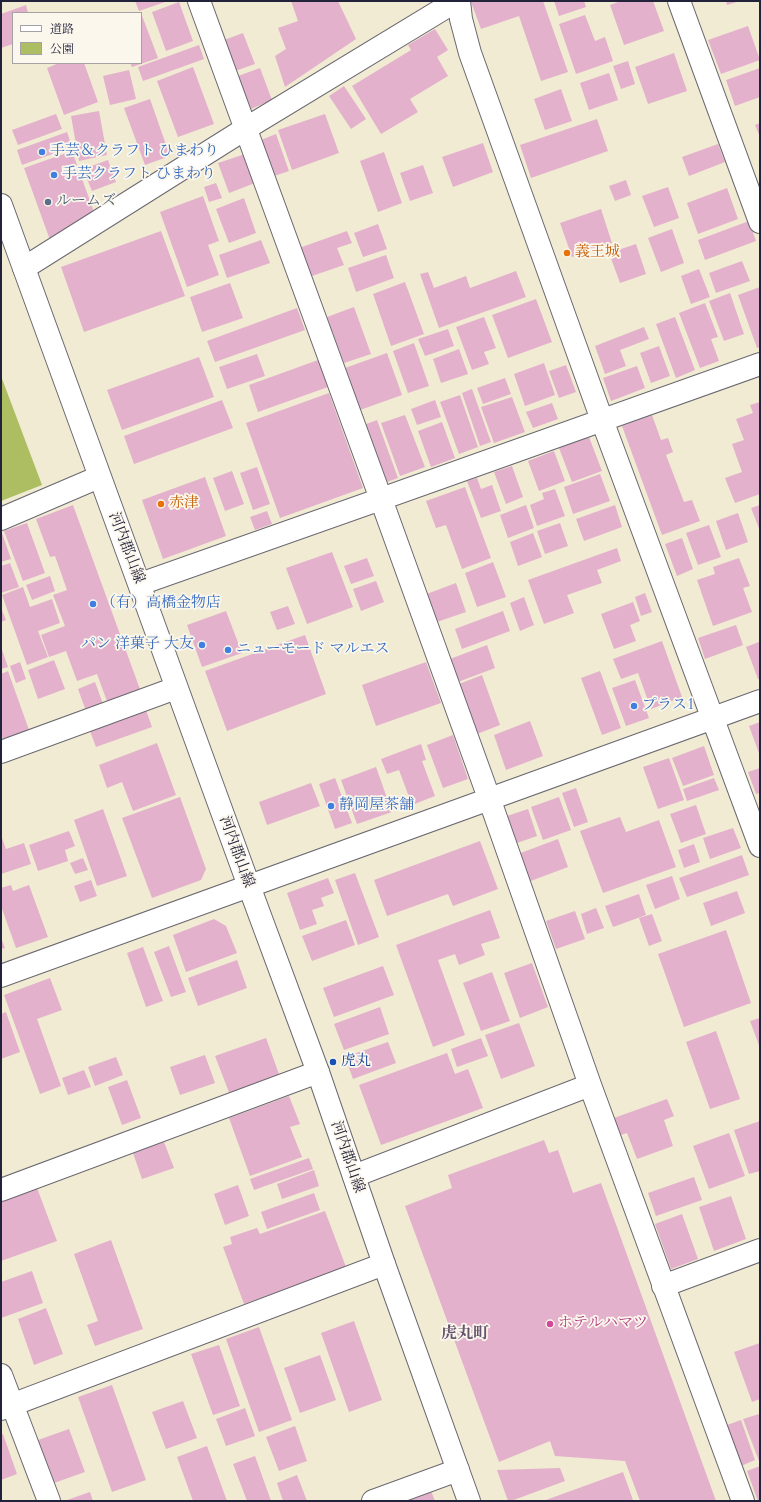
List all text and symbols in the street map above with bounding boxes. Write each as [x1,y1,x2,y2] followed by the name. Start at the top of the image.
[12,12,142,64] legend
[50,21,74,37] text: 道路
[50,41,74,57] text: 公園
[50,143,219,161] place label: 手芸＆クラフト ひまわり
[37,147,47,157] marker: 手芸＆クラフト ひまわり
[62,166,216,184] place label: 手芸クラフト ひまわり
[49,170,59,180] marker: 手芸クラフト ひまわり
[56,193,116,211] place label: ルームズ
[43,197,53,207] marker: ルームズ
[575,244,620,262] place label: 義王城
[562,248,572,258] marker: 義王城
[169,495,199,513] place label: 赤津
[156,499,166,509] marker: 赤津
[104,510,148,586] street label: 河内郡山線
[101,595,221,613] place label: （有）高橋金物店
[88,599,98,609] marker: （有）高橋金物店
[81,636,194,654] place label: パン 洋菓子 大友
[197,640,207,650] marker: パン 洋菓子 大友
[236,641,389,659] place label: ニューモード マルエス
[223,645,233,655] marker: ニューモード マルエス
[642,697,695,715] place label: プラス1
[629,701,639,711] marker: プラス1
[339,797,414,815] place label: 静岡屋茶舗
[326,801,336,811] marker: 静岡屋茶舗
[215,814,257,890] street label: 河内郡山線
[341,1053,371,1071] place label: 虎丸
[328,1057,338,1067] marker: 虎丸
[326,1119,368,1195] street label: 河内郡山線
[558,1315,648,1333] place label: ホテルハマツ
[545,1319,555,1329] marker: ホテルハマツ
[441,1324,489,1344] district label: 虎丸町

